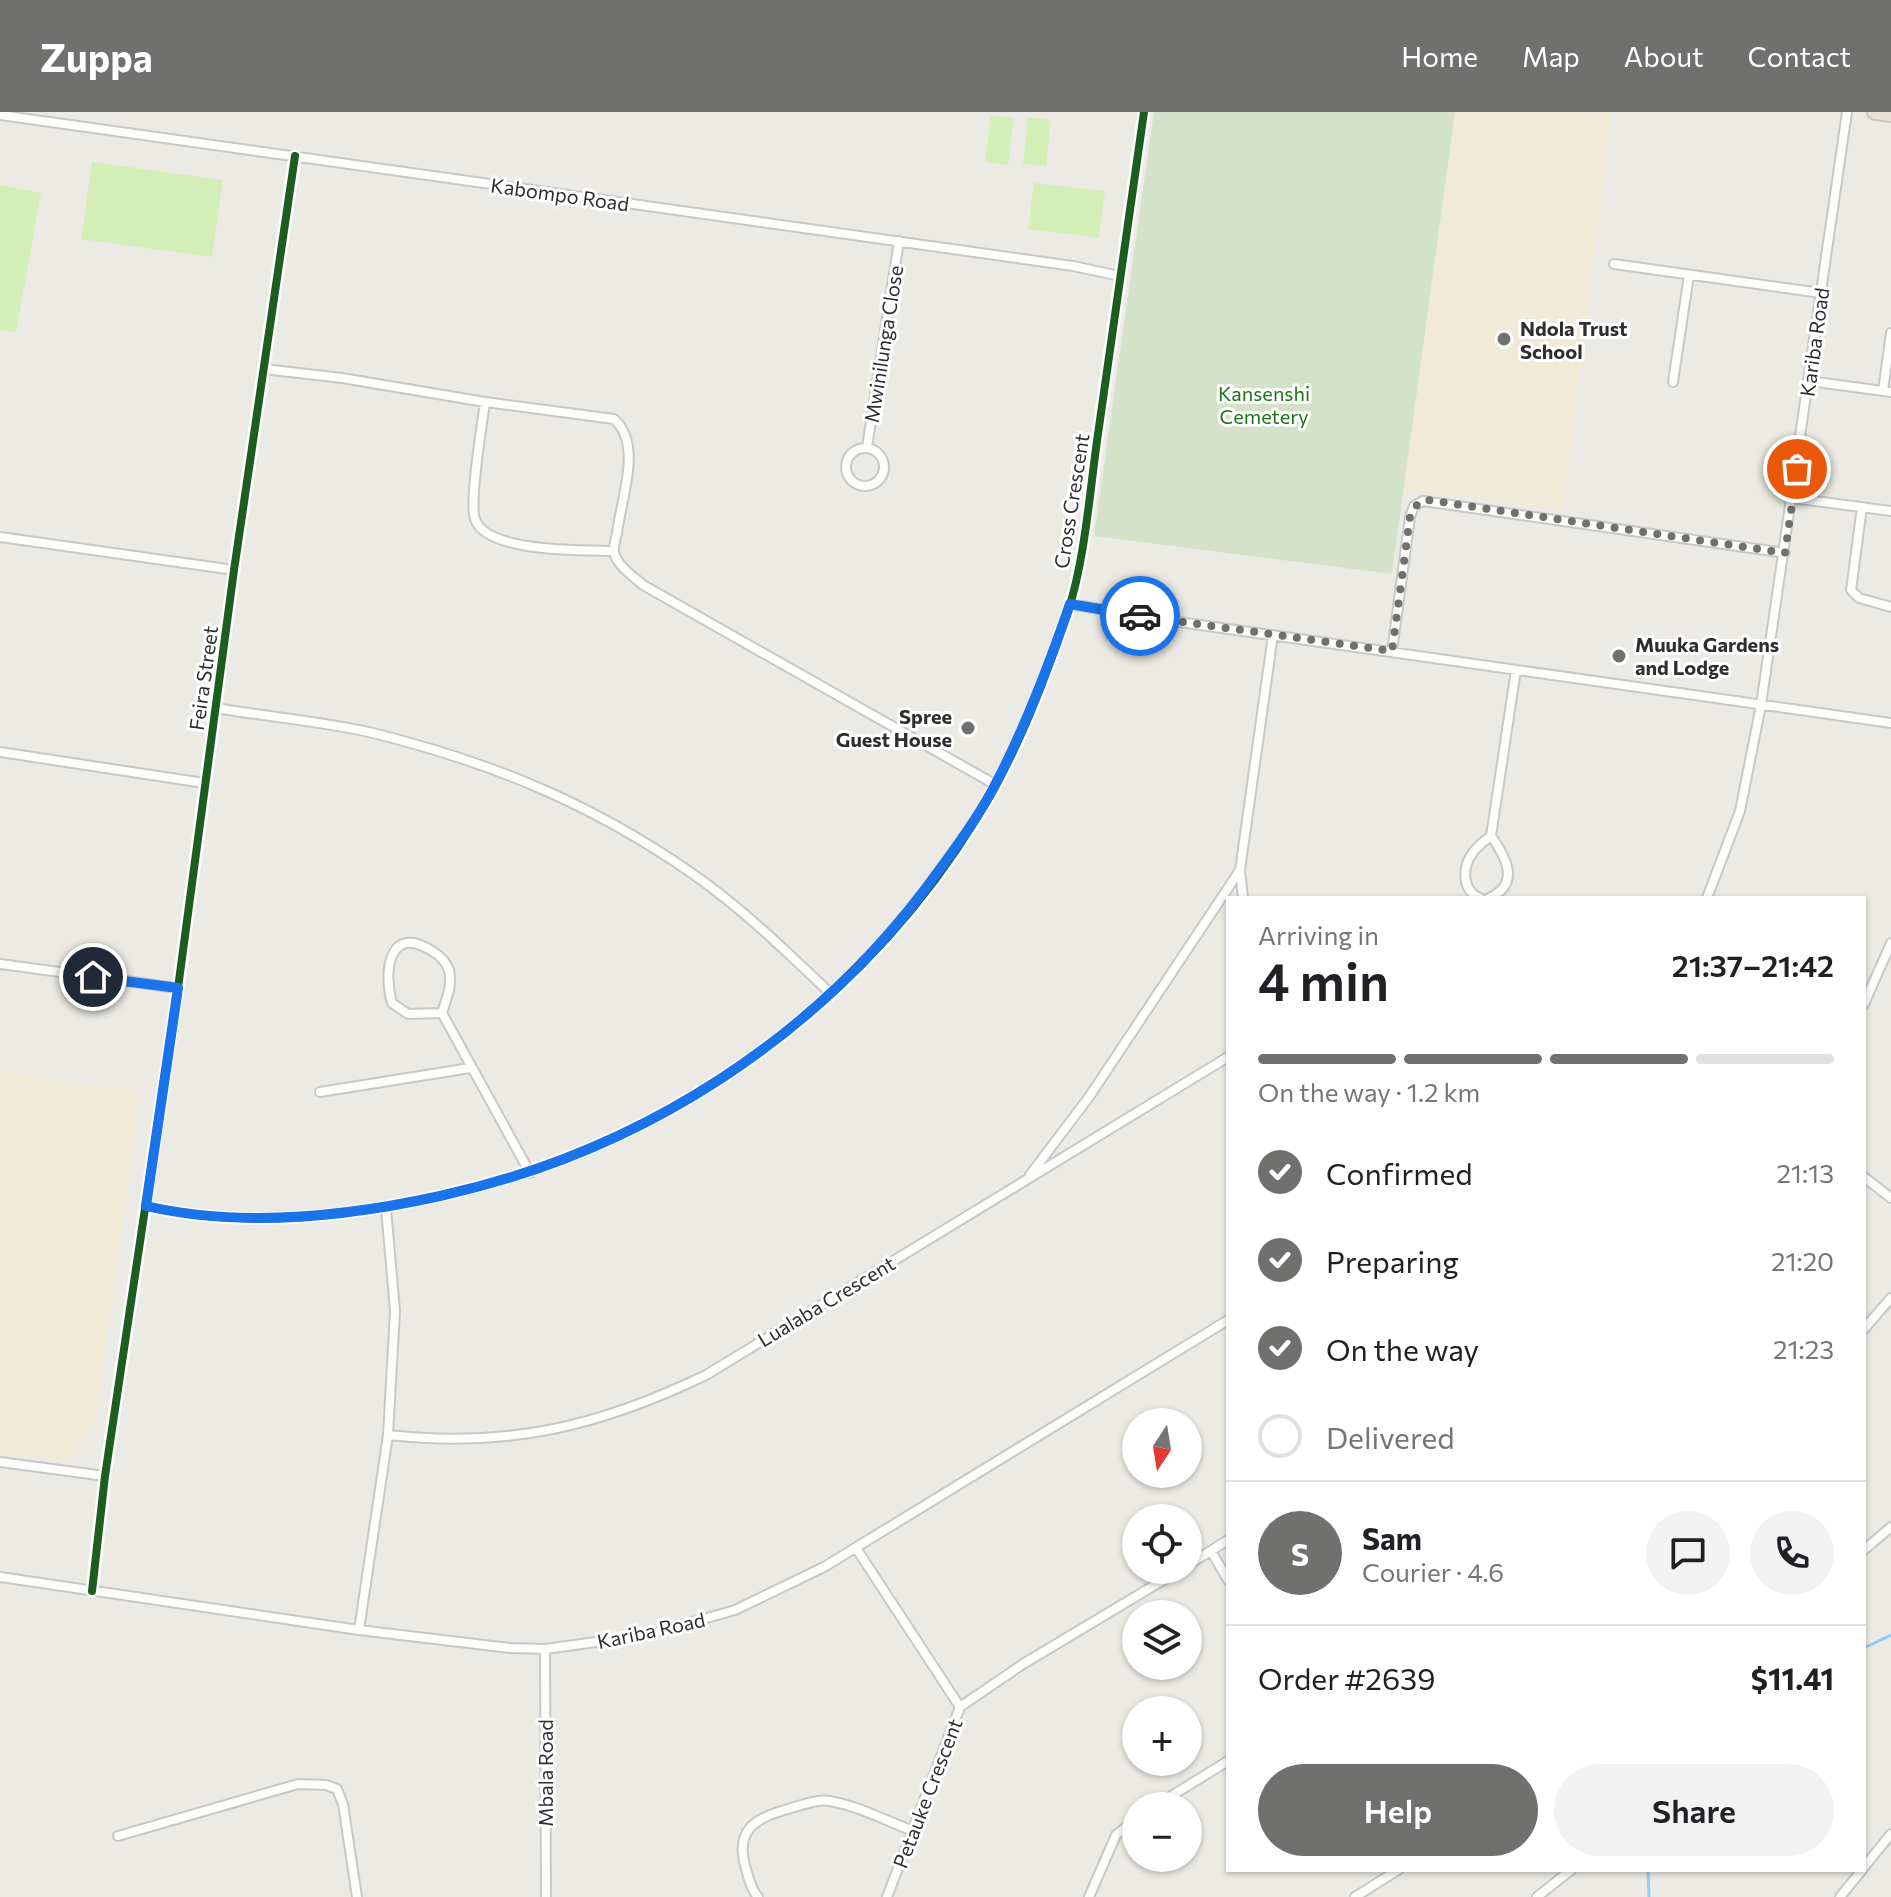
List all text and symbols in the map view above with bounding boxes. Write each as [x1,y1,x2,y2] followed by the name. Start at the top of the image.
[40,33,153,80] text: Zuppa
[1401,39,1478,73] text: Home
[1522,39,1580,73] text: Map
[1624,39,1704,73] text: About
[1748,39,1851,73] text: Contact
[489,172,631,216] street label: Kabompo Road
[859,264,907,424] street label: Mwinilunga Close
[1794,286,1834,398] street label: Kariba Road
[1520,316,1627,363] place label: Ndola Trust School
[1495,330,1513,348] marker: Ndola Trust School
[1218,381,1310,428] park label: Kansenshi Cemetery
[1048,432,1094,570] street label: Cross Crescent
[1763,435,1831,503] pin
[1775,447,1819,491] icon: bag
[1100,576,1180,656] courier
[1118,594,1162,638] icon: car
[184,624,222,732] street label: Feira Street
[1635,632,1779,679] place label: Muuka Gardens and Lodge
[1610,647,1628,665] marker: Muuka Gardens and Lodge
[836,704,952,751] place label: Spree Guest House
[959,719,977,737] marker: Spree Guest House
[1258,919,1379,950] text: Arriving in
[59,943,127,1011] pin
[1672,946,1834,983] text: 21:37–21:42
[1258,948,1389,1012] text: 4 min
[71,955,115,999] icon: home
[1258,1076,1480,1107] text: On the way · 1.2 km
[1258,1150,1302,1194] icon: check
[1326,1154,1473,1191] text: Confirmed
[1776,1157,1834,1188] text: 21:13
[1258,1238,1302,1282] icon: check
[1326,1242,1459,1279] text: Preparing
[1771,1245,1834,1276] text: 21:20
[753,1251,899,1351] street label: Lualaba Crescent
[1258,1326,1302,1370] icon: check
[1326,1330,1479,1367] text: On the way
[1773,1333,1834,1364] text: 21:23
[1122,1408,1202,1488] north arrow
[1122,1408,1202,1872] map controls
[1326,1418,1455,1455] text: Delivered
[1122,1504,1202,1584] button: locate
[1646,1511,1730,1595] button: chat
[1750,1511,1834,1595] button: phone
[1362,1519,1422,1556] text: Sam
[1291,1535,1309,1572] text: S
[1362,1556,1504,1587] text: Courier · 4.6
[1122,1600,1202,1680] button: layers
[595,1607,707,1653] street label: Kariba Road
[1258,1659,1435,1696] text: Order #2639
[1751,1659,1834,1696] text: $11.41
[1122,1696,1202,1776] button: +
[887,1715,967,1871] street label: Petauke Crescent
[533,1719,557,1827] street label: Mbala Road
[1258,1764,1538,1856] button: Help
[1554,1764,1834,1856] button: Share
[1122,1792,1202,1872] button: −

